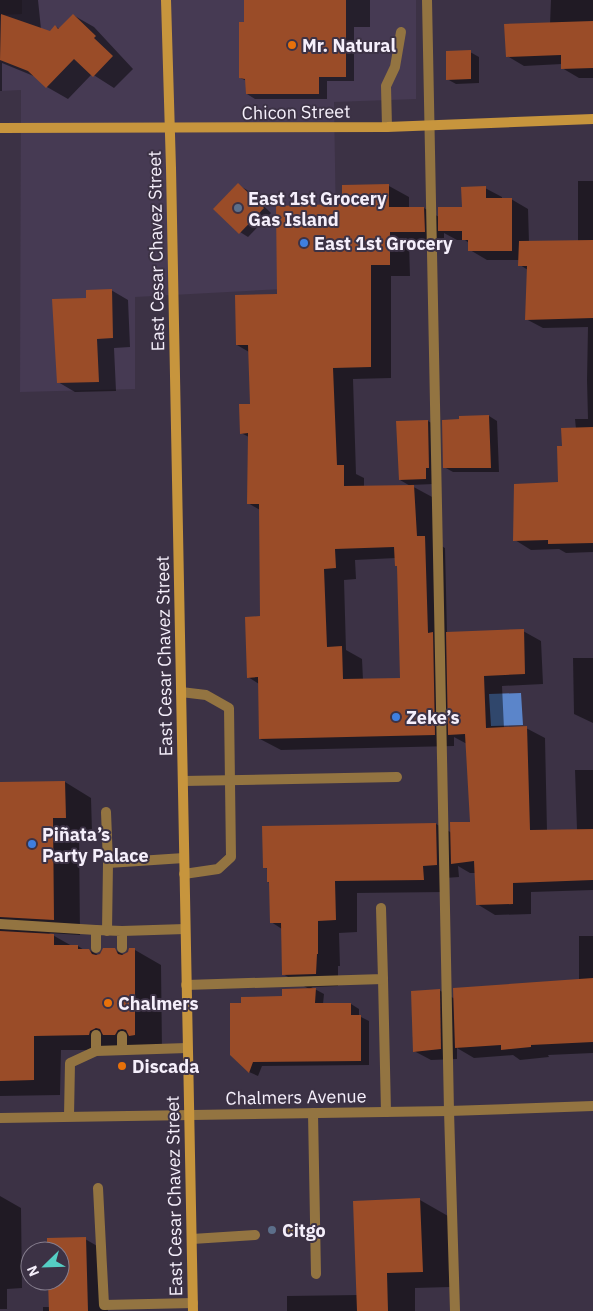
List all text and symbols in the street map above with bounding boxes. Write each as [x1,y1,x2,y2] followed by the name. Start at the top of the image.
[302,34,396,57] place label: Mr. Natural
[286,39,298,51] marker: Mr. Natural
[241,100,351,124] street label: Chicon Street
[143,150,169,352] street label: East Cesar Chavez Street
[248,187,387,231] place label: East 1st Grocery Gas Island
[232,202,244,214] marker: East 1st Grocery Gas Island
[314,232,453,255] place label: East 1st Grocery
[298,237,310,249] marker: East 1st Grocery
[151,555,177,757] street label: East Cesar Chavez Street
[406,706,460,729] place label: Zeke’s
[390,711,402,723] marker: Zeke’s
[42,823,149,867] place label: Piñata’s Party Palace
[26,838,38,850] marker: Piñata’s Party Palace
[118,992,199,1015] place label: Chalmers
[102,997,114,1009] marker: Chalmers
[132,1055,200,1078] place label: Discada
[116,1060,128,1072] marker: Discada
[225,1084,367,1110] street label: Chalmers Avenue
[161,1095,187,1297] street label: East Cesar Chavez Street
[282,1219,326,1242] place label: Citgo
[266,1224,278,1236] marker: Citgo
[20,1241,70,1291] north arrow
[23,1263,43,1279] text: N

